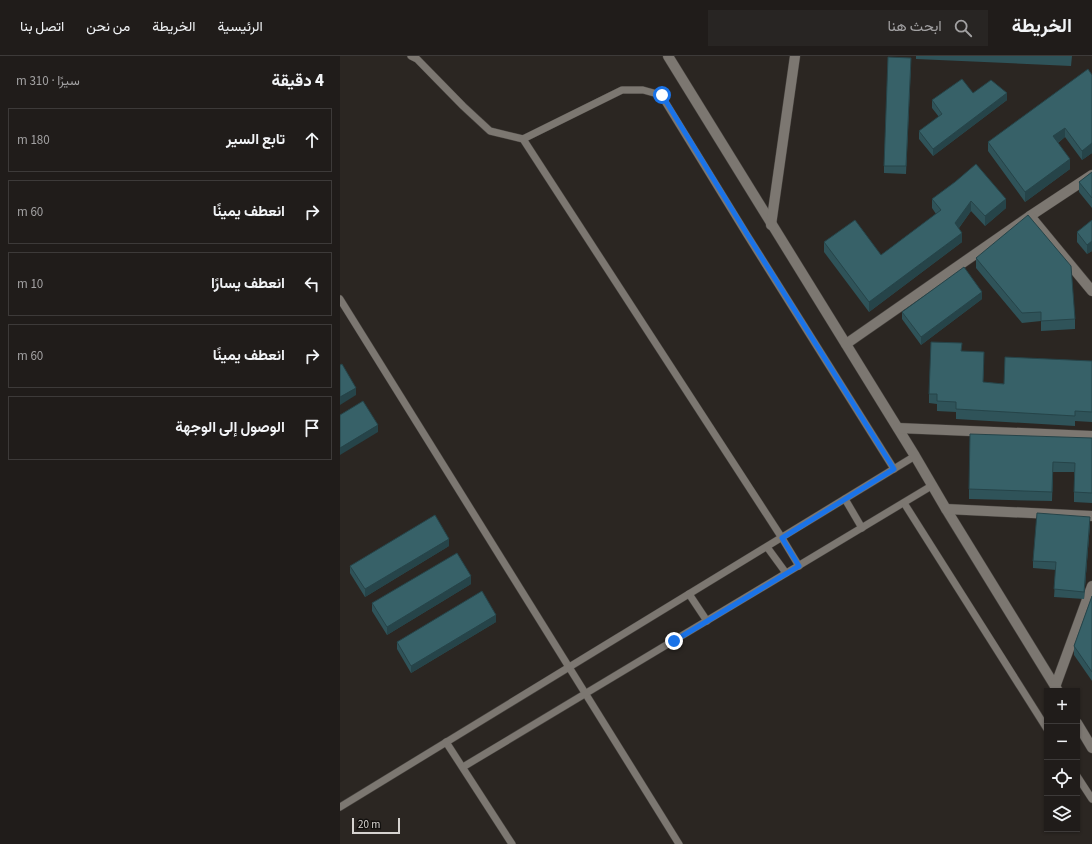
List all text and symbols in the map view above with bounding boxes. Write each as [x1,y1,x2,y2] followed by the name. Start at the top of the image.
[708,10,988,46] search box
[1012,13,1072,40] text: الخريطة
[887,16,942,37] text: ابحث هنا
[20,17,64,37] text: اتصل بنا
[86,17,130,37] text: من نحن
[152,17,196,37] text: الخريطة
[218,17,263,37] text: الرئيسية
[952,17,974,39] icon: search
[272,69,324,93] text: 4 دقيقة
[16,72,80,90] text: سيرًا · 310 m
[653,86,671,104] route start
[226,129,285,150] text: تابع السير
[301,129,323,151] icon: ahead
[17,131,50,149] text: 180 m
[213,201,285,222] text: انعطف يمينًا
[301,201,323,223] icon: right
[17,203,43,221] text: 60 m
[211,273,285,294] text: انعطف يسارًا
[301,273,323,295] icon: left
[17,275,43,293] text: 10 m
[213,345,285,366] text: انعطف يمينًا
[301,345,323,367] icon: right
[17,347,43,365] text: 60 m
[175,417,285,438] text: الوصول إلى الوجهة
[301,417,323,439] icon: arrive
[665,632,683,650] route end
[1044,688,1080,832] map controls
[1044,688,1080,724] button: +
[1044,724,1080,760] button: −
[1044,760,1080,796] button: locate
[1044,796,1080,832] button: layers
[352,816,400,835] scale bar
[358,817,380,832] text: 20 m

